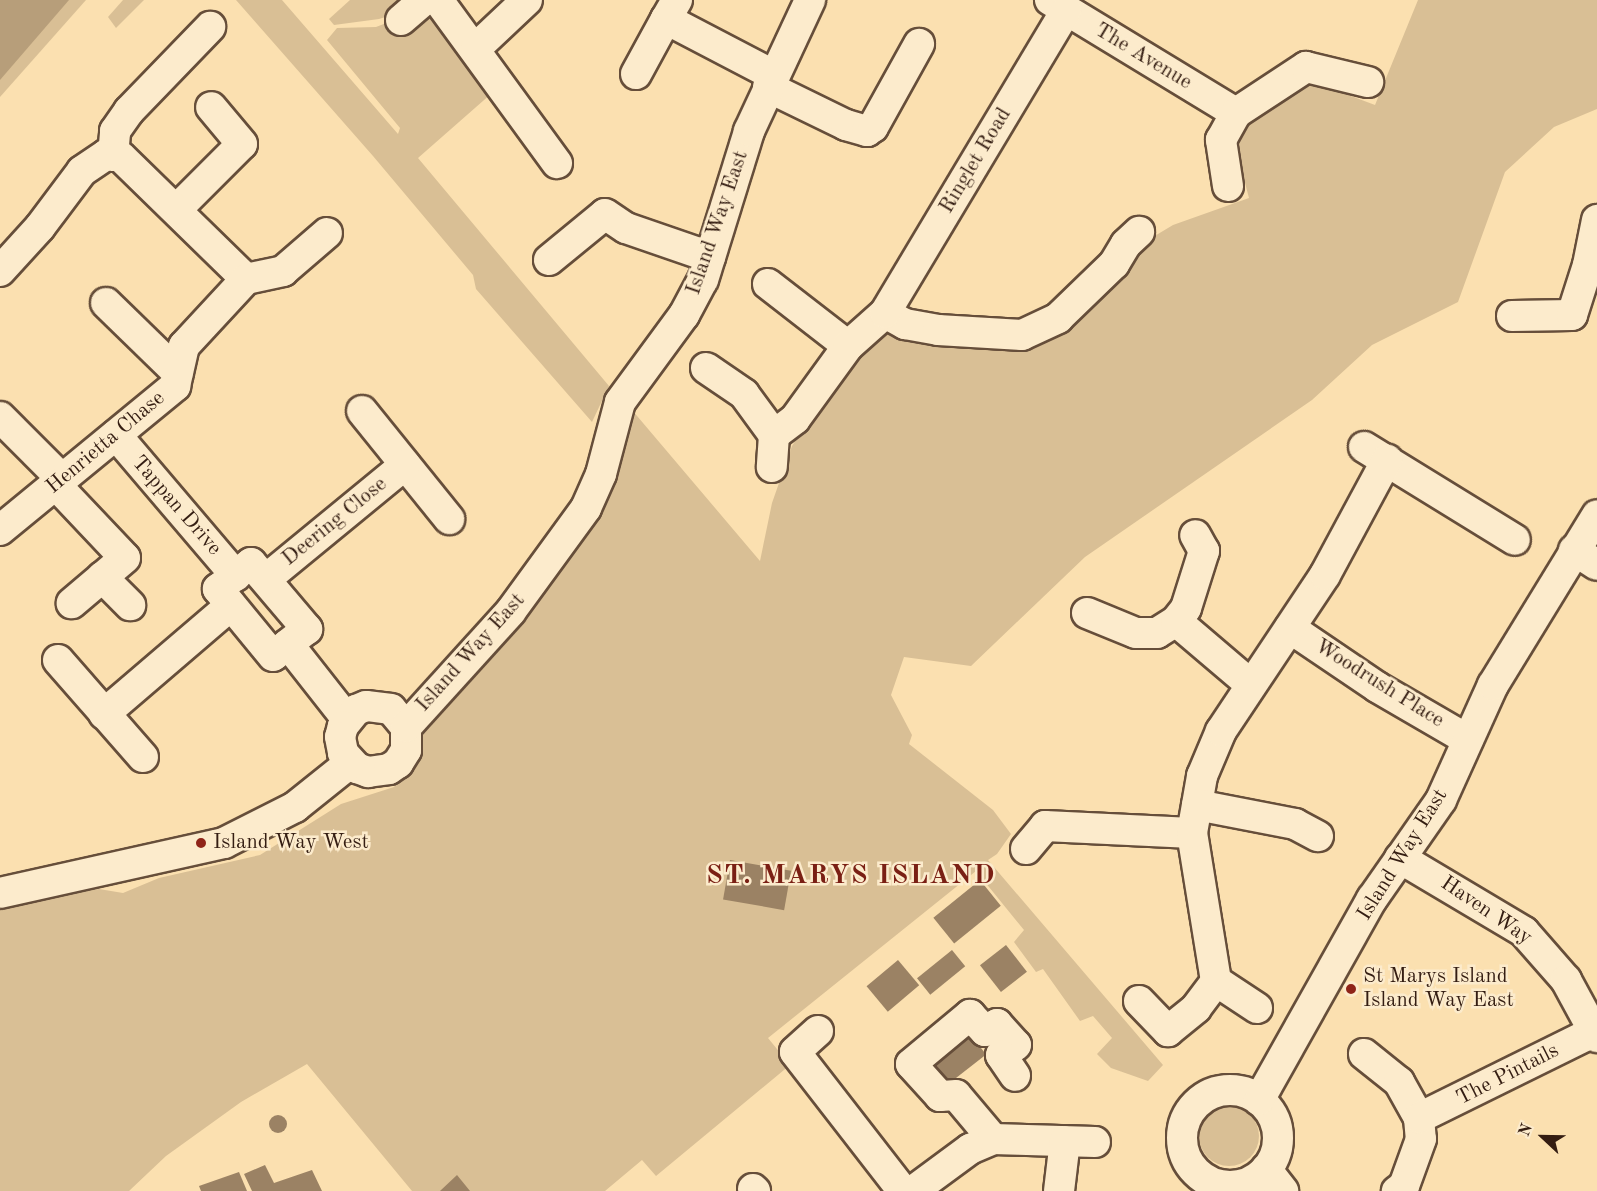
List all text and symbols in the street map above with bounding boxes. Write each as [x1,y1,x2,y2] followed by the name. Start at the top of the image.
[1090,18,1196,96] street label: The Avenue
[935,104,1017,218] street label: Ringlet Road
[682,148,754,298] street label: Island Way East
[42,386,170,500] street label: Henrietta Chase
[126,451,226,561] street label: Tappan Drive
[278,472,392,572] street label: Deering Close
[411,589,531,717] street label: Island Way East
[1310,634,1448,734] street label: Woodrush Place
[1352,784,1454,926] street label: Island Way East
[213,830,369,856] place label: Island Way West
[194,836,208,850] marker: Island Way West
[706,860,996,892] district label: ST. MARYS ISLAND
[1435,871,1537,951] street label: Haven Way
[1363,964,1514,1014] place label: St Marys Island Island Way East
[1344,982,1358,996] marker: St Marys Island Island Way East
[1453,1038,1563,1112] street label: The Pintails
[1513,1107,1573,1167] north arrow
[1517,1122,1536,1139] text: N

